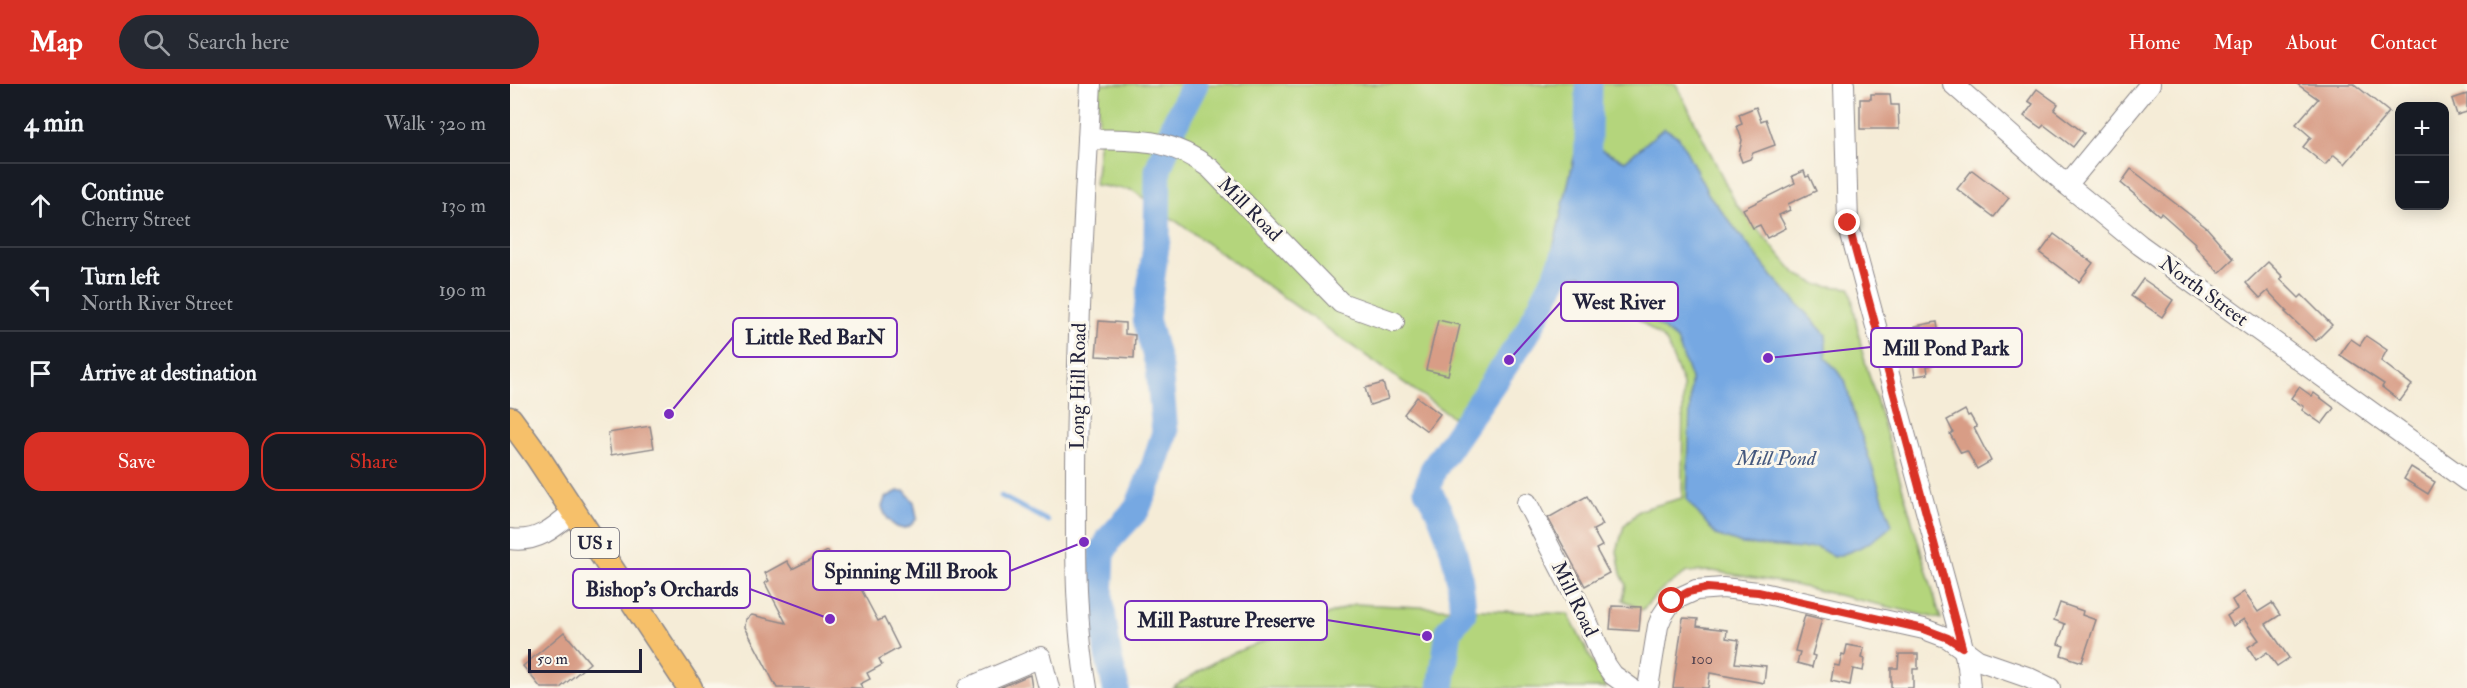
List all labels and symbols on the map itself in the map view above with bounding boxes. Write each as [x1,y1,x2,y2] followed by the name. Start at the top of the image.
[1213,172,1288,247] street label: Mill Road
[1834,209,1860,235] route end
[2155,250,2254,332] street label: North Street
[1561,282,1678,321] callout: West River
[1572,289,1667,316] text: West River
[733,318,897,357] callout: Little Red BarN
[1064,322,1092,449] street label: Long Hill Road
[745,324,886,351] text: Little Red BarN
[1871,328,2022,367] callout: Mill Pond Park
[1882,335,2010,362] text: Mill Pond Park
[1734,445,1817,472] water label: Mill Pond
[571,528,619,558] road number: US 1
[813,551,1010,590] callout: Spinning Mill Brook
[1546,557,1604,641] street label: Mill Road
[824,558,999,585] text: Spinning Mill Brook
[573,569,750,608] callout: Bishop's Orchards
[586,576,738,603] text: Bishop's Orchards
[1658,587,1684,613] route start
[1125,601,1327,640] callout: Mill Pasture Preserve
[1136,607,1315,634] text: Mill Pasture Preserve
[528,646,642,674] scale bar
[1691,649,1713,669] house number: 100

